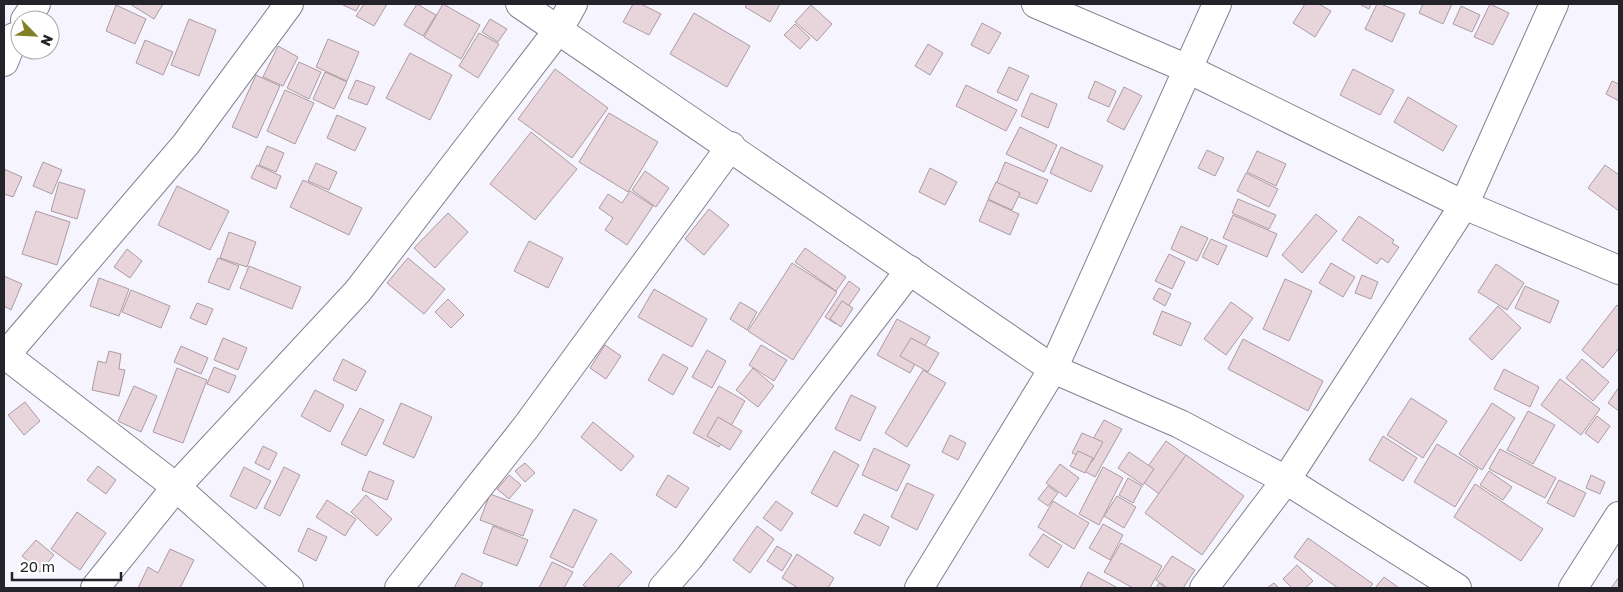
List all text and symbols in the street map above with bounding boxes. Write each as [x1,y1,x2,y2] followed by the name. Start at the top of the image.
[10,10,60,60] north arrow
[37,32,57,49] text: N
[12,550,121,582] scale bar
[20,557,55,575] text: 20 m

